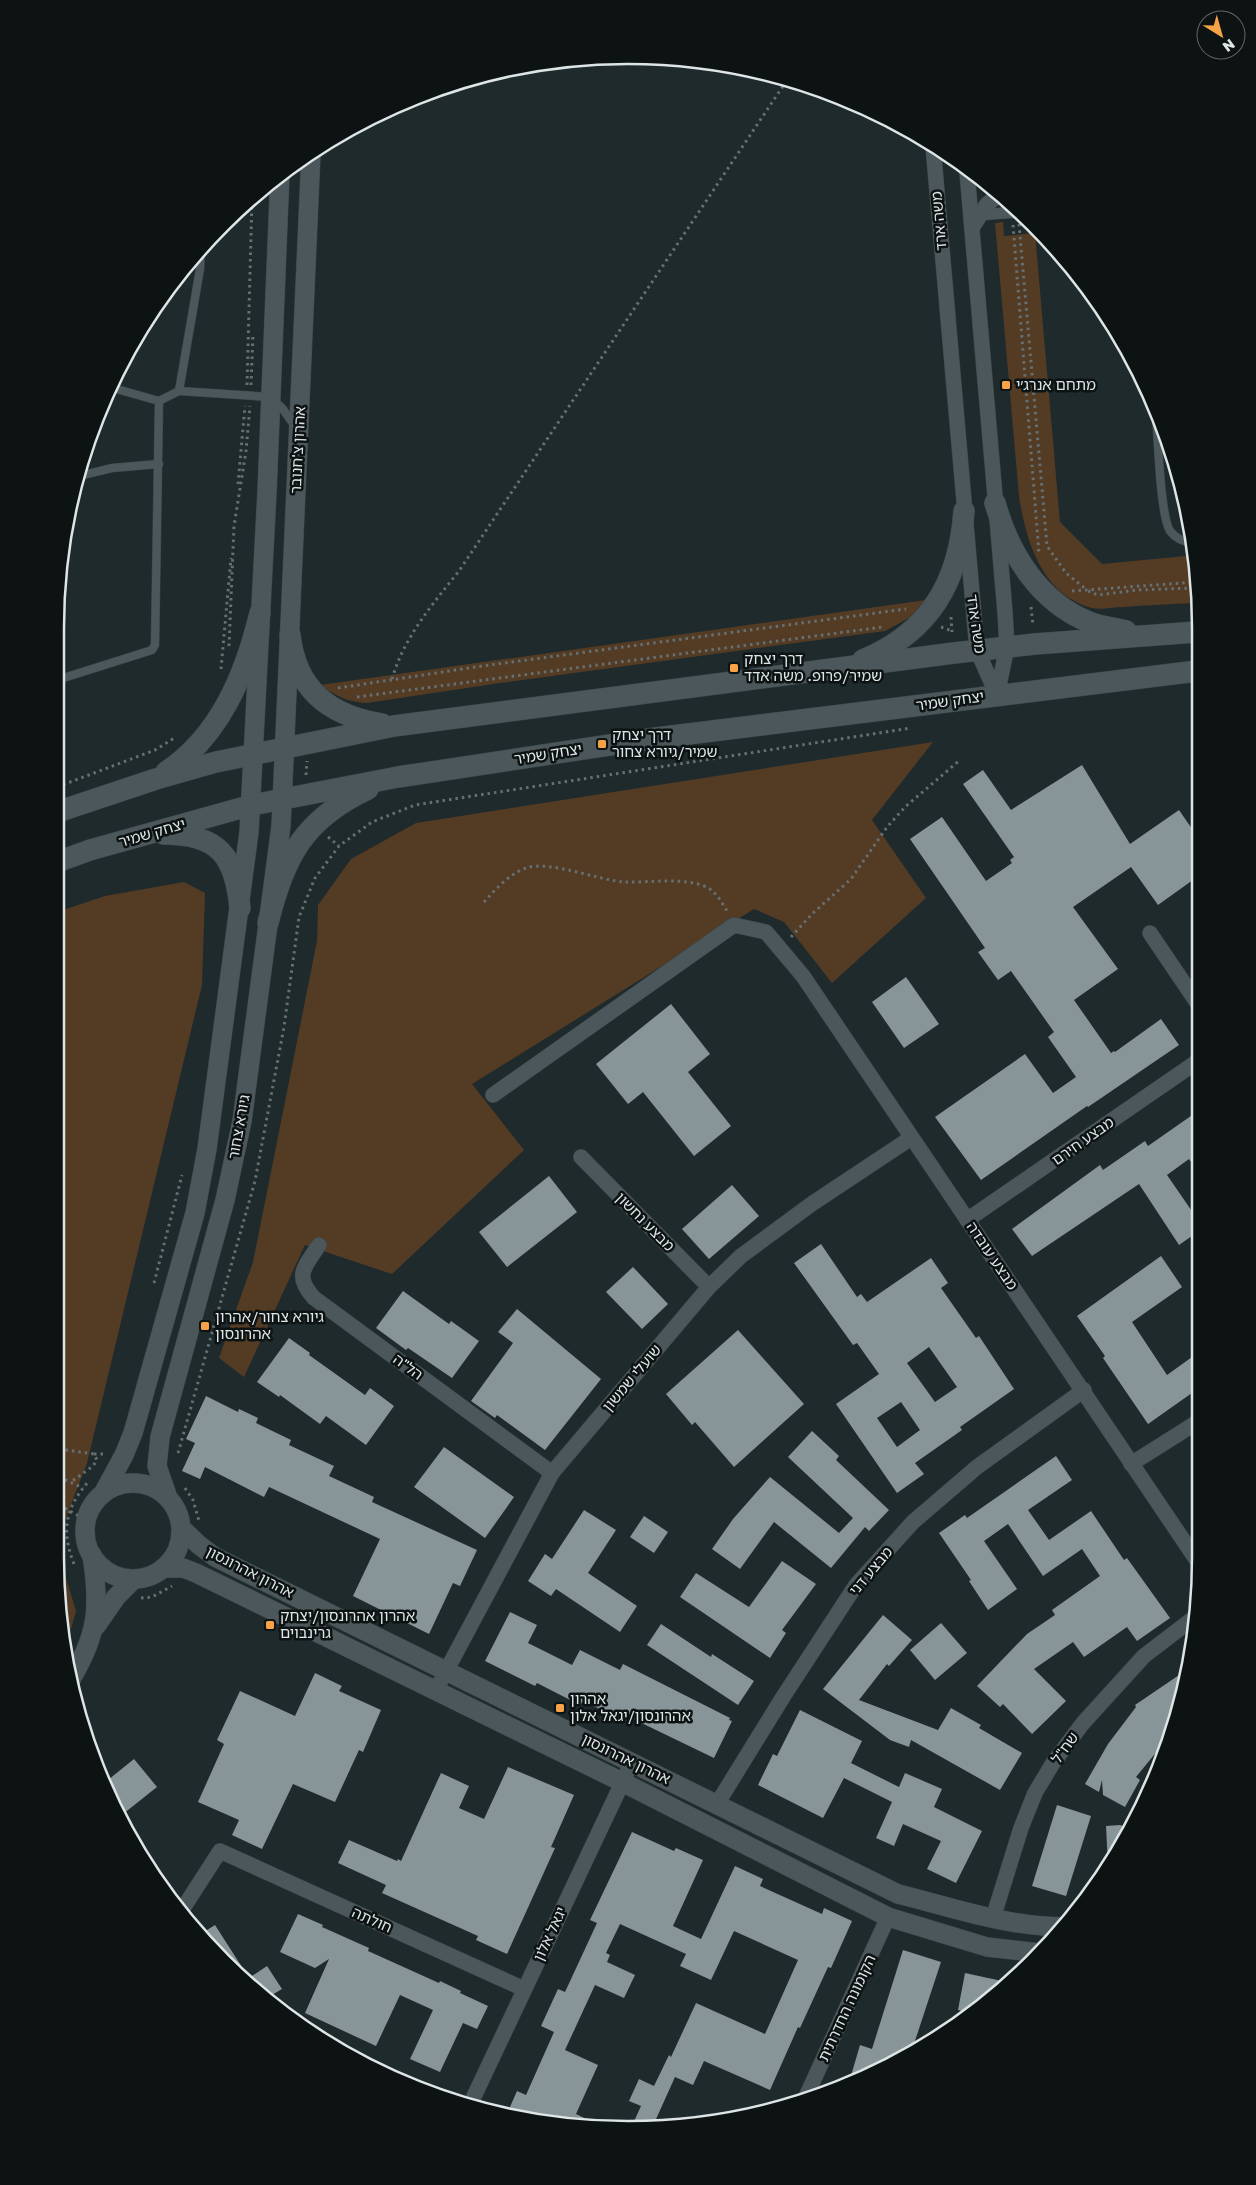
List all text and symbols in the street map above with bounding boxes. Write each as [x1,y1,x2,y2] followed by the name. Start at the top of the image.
[1196,10,1246,60] north arrow
[1220,36,1238,56] text: N
[926,191,950,251] street label: משה ארד
[1016,375,1096,393] place label: מתחם אנרג׳י
[1000,379,1012,391] marker: מתחם אנרג׳י
[286,406,308,494] street label: אהרון צ'חנובר
[964,593,990,655] street label: משה ארד
[744,649,882,684] place label: דרך יצחק שמיר/פרופ. משה אדד
[728,662,740,674] marker: דרך יצחק שמיר/פרופ. משה אדד
[915,686,985,714] street label: יצחק שמיר
[612,725,717,760] place label: דרך יצחק שמיר/גיורא צחור
[596,738,608,750] marker: דרך יצחק שמיר/גיורא צחור
[513,739,583,767] street label: יצחק שמיר
[116,814,187,850] street label: יצחק שמיר
[223,1093,253,1161] street label: גיורא צחור
[1048,1112,1117,1168] street label: מבצע חירם
[613,1188,679,1254] street label: מבצע נחשון
[963,1218,1022,1293] street label: מבצע עובדה
[215,1307,324,1342] place label: גיורא צחור/אהרון אהרונסון
[199,1320,211,1332] marker: גיורא צחור/אהרון אהרונסון
[598,1340,664,1414] street label: שועלי שמשון
[390,1349,427,1383] street label: הל"ה
[204,1541,297,1601] street label: אהרון אהרונסון
[845,1542,896,1598] street label: מבצע דני
[280,1606,415,1641] place label: אהרון אהרונסון/יצחק גרינבוים
[264,1619,276,1631] marker: אהרון אהרונסון/יצחק גרינבוים
[570,1689,691,1724] place label: אהרון אהרונסון/יגאל אלון
[554,1702,566,1714] marker: אהרון אהרונסון/יגאל אלון
[1047,1728,1082,1767] street label: שח"ל
[579,1729,674,1787] street label: אהרון אהרונסון
[350,1902,395,1936] street label: חולתה
[529,1904,569,1964] street label: יגאל אלון
[814,1951,879,2064] street label: הקומונה החדרתית

